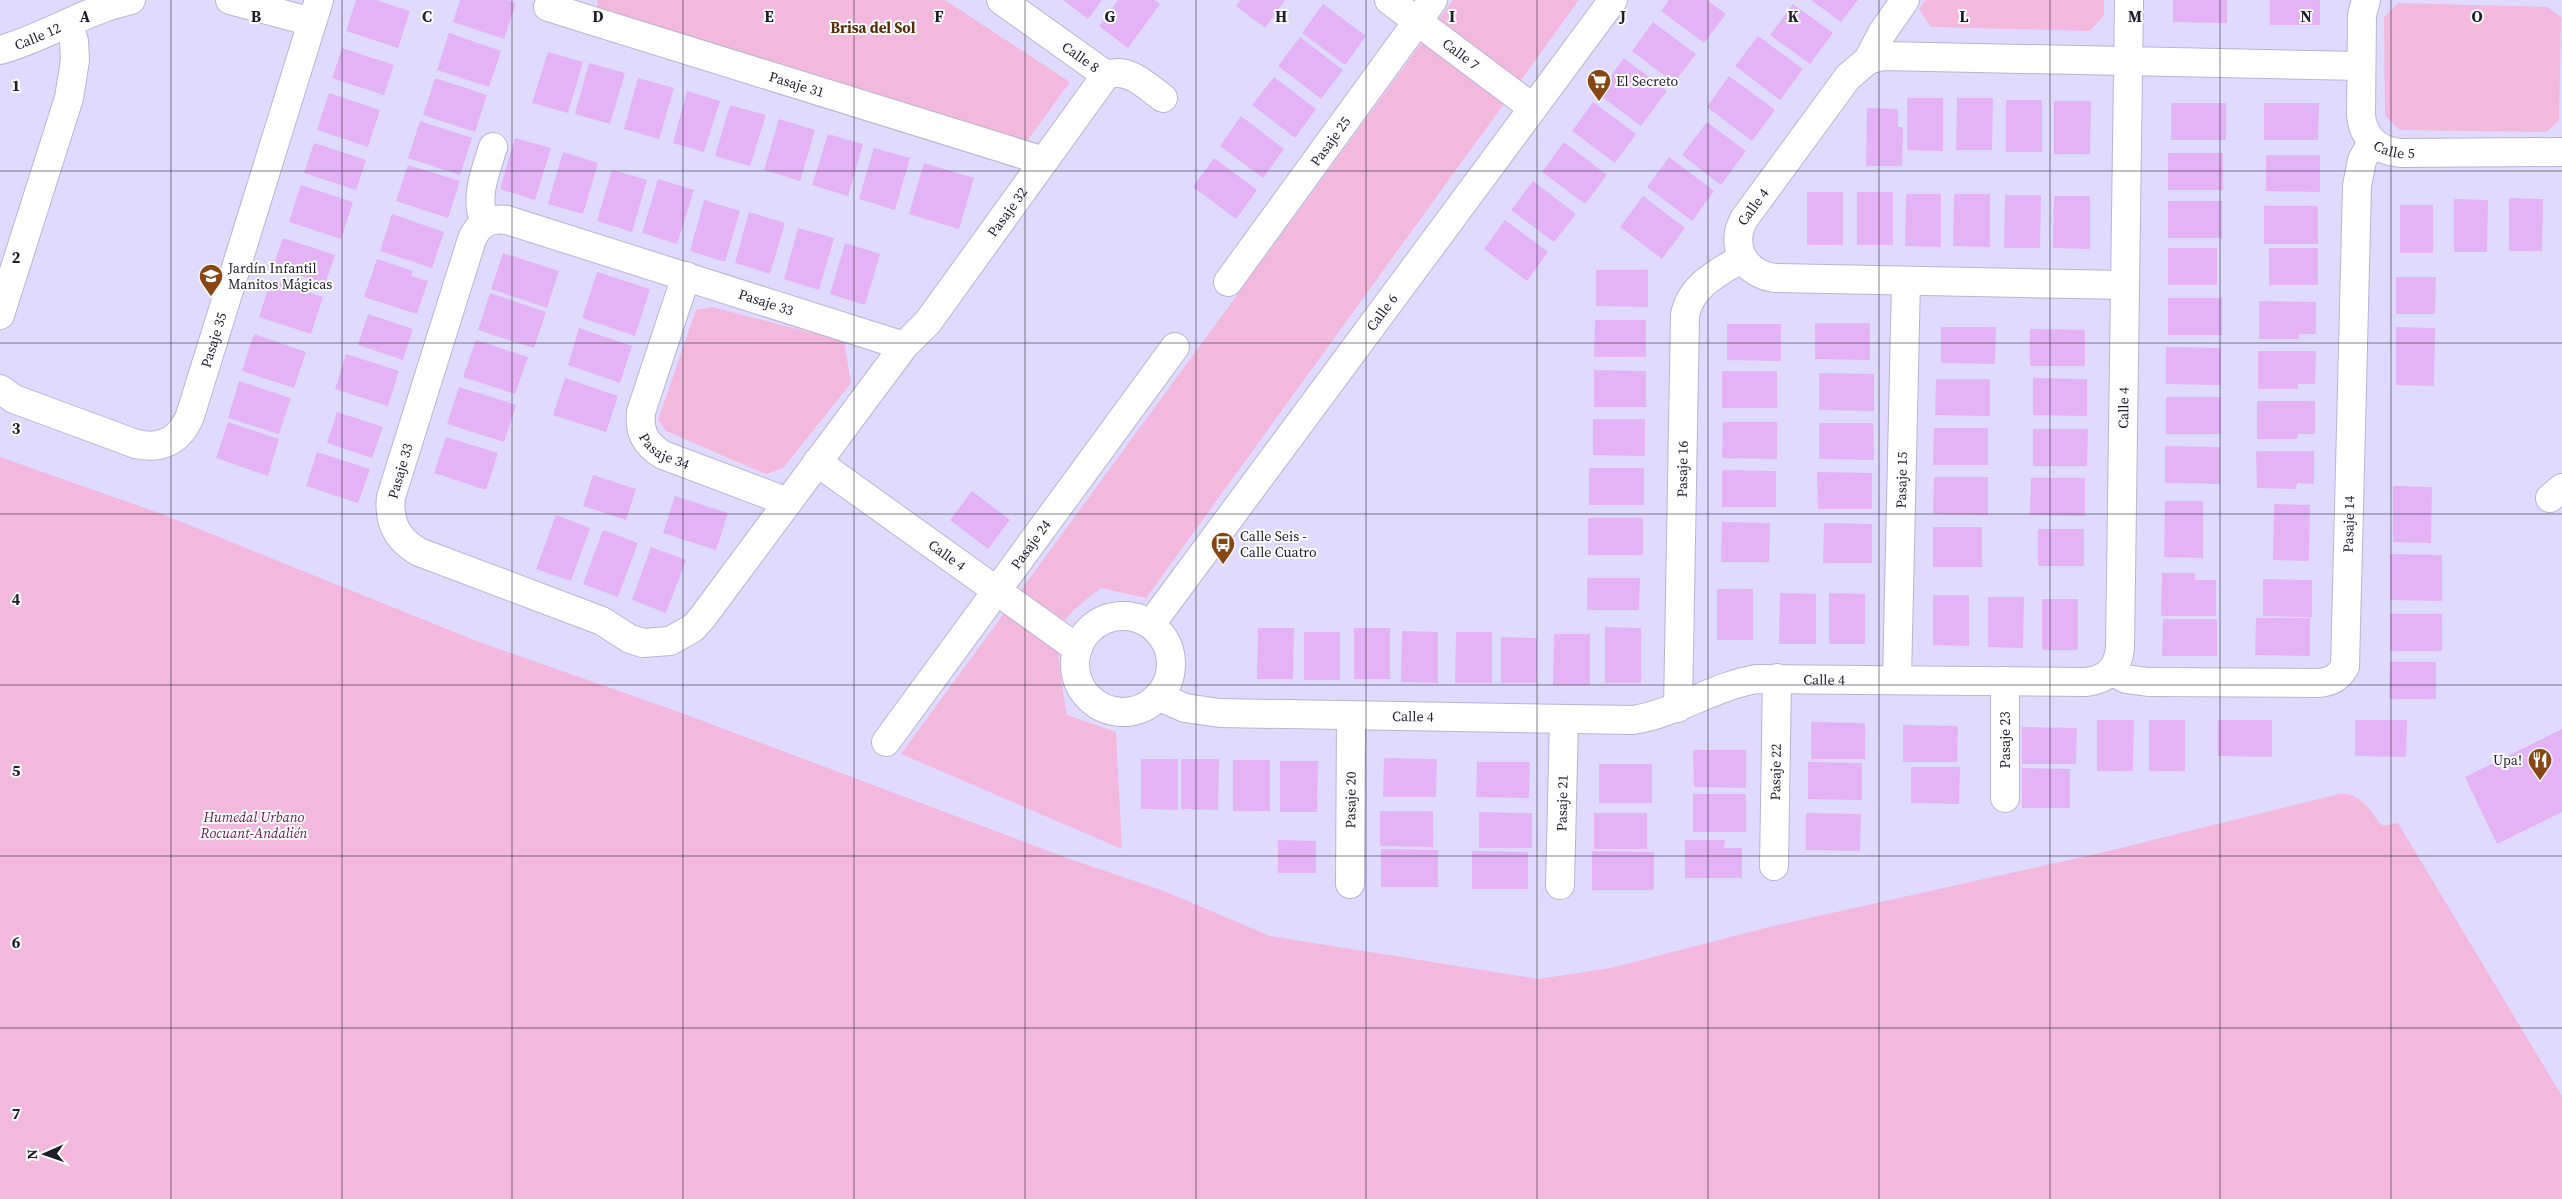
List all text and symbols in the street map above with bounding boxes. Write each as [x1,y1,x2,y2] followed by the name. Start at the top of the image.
[80,5,91,27] text: A
[251,5,262,27] text: B
[422,5,432,27] text: C
[592,5,604,27] text: D
[764,5,774,27] text: E
[934,5,944,27] text: F
[1105,5,1116,27] text: G
[1275,5,1287,27] text: H
[1449,5,1455,27] text: I
[1619,5,1626,27] text: J
[1787,5,1799,27] text: K
[1959,5,1969,27] text: L
[2128,5,2142,27] text: M
[2300,5,2312,27] text: N
[2471,5,2483,27] text: O
[830,17,916,38] district label: Brisa del Sol
[12,18,64,55] street label: Calle 12
[1438,33,1484,75] street label: Calle 7
[1058,37,1104,77] street label: Calle 8
[767,66,827,102] street label: Pasaje 31
[1586,68,1612,102] supermarket icon: El Secreto
[1616,71,1678,91] place label: El Secreto
[12,74,20,96] text: 1
[1305,112,1355,170] street label: Pasaje 25
[2370,135,2415,163] street label: Calle 5
[982,183,1032,241] street label: Pasaje 32
[1732,184,1773,229] street label: Calle 4
[12,246,21,268] text: 2
[227,258,332,294] place label: Jardín Infantil Manitos Mágicas
[198,263,224,297] school or university icon: Jardín Infantil Manitos Mágicas
[736,284,796,320] street label: Pasaje 33
[1361,289,1402,335] street label: Calle 6
[196,310,232,370] street label: Pasaje 35
[2113,387,2134,429] street label: Calle 4
[12,417,21,439] text: 3
[634,429,692,474] street label: Pasaje 34
[1672,440,1693,498] street label: Pasaje 16
[383,441,417,501] street label: Pasaje 33
[1891,451,1912,509] street label: Pasaje 15
[2338,495,2359,553] street label: Pasaje 14
[1006,515,1056,573] street label: Pasaje 24
[1240,526,1317,562] place label: Calle Seis - Calle Cuatro
[1210,531,1236,565] bus stop icon: Calle Seis - Calle Cuatro
[924,535,970,575] street label: Calle 4
[12,588,21,610] text: 4
[1803,669,1845,690] street label: Calle 4
[1392,706,1434,727] street label: Calle 4
[1995,712,2015,768] street label: Pasaje 23
[1765,743,1786,801] street label: Pasaje 22
[2527,747,2553,781] restaurant icon: Upa!
[2493,750,2522,770] place label: Upa!
[12,759,21,781] text: 5
[1340,771,1361,829] street label: Pasaje 20
[1551,774,1573,832] street label: Pasaje 21
[200,807,308,843] park label: Humedal Urbano Rocuant-Andalién
[12,931,21,953] text: 6
[12,1102,21,1124] text: 7
[20,1129,70,1179] north arrow
[22,1149,42,1160] text: N

